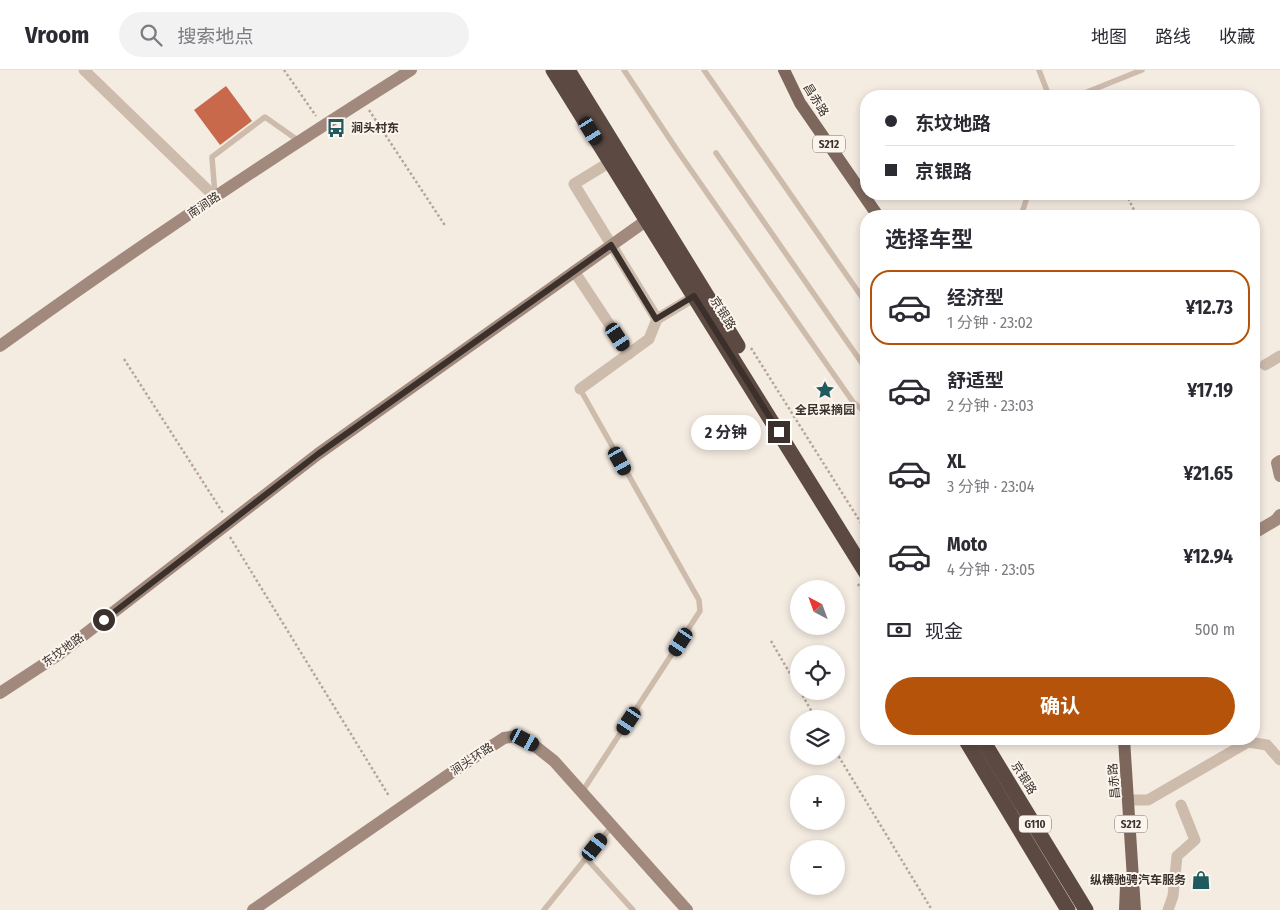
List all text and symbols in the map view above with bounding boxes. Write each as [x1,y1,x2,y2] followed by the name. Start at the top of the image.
[119,12,469,57] search box
[25,21,89,49] text: Vroom
[137,21,165,49] icon: search
[177,25,253,48] text: 搜索地点
[1091,26,1127,48] text: 地图
[1155,26,1191,48] text: 路线
[1219,26,1255,48] text: 收藏
[801,81,831,119] street label: 昌赤路
[915,112,991,135] text: 东坟地路
[576,114,605,148] car
[325,117,347,139] bus stop icon: 涧头村东
[351,121,399,135] place label: 涧头村东
[813,136,845,152] road number: S212
[915,160,972,183] text: 京银路
[185,189,223,221] street label: 南涧路
[885,226,973,253] text: 选择车型
[887,285,932,330] icon: car
[947,286,1004,309] text: 经济型
[708,294,738,332] street label: 京银路
[1186,296,1233,319] text: ¥12.73
[947,313,1033,332] text: 1 分钟 · 23:02
[603,320,632,354] car
[887,368,932,413] icon: car
[947,369,1004,392] text: 舒适型
[814,379,836,401] place icon: 全民采摘园
[1187,379,1233,402] text: ¥17.19
[947,396,1034,415] text: 2 分钟 · 23:03
[795,403,855,417] place label: 全民采摘园
[692,414,762,450] callout: 2 分钟
[768,421,790,443] route end
[705,423,747,442] text: 2 分钟
[606,444,633,478] car
[947,450,966,473] text: XL
[887,451,932,496] icon: car
[1184,462,1233,485] text: ¥21.65
[947,477,1035,496] text: 3 分钟 · 23:04
[947,533,987,556] text: Moto
[887,534,932,579] icon: car
[1184,545,1233,568] text: ¥12.94
[947,560,1035,579] text: 4 分钟 · 23:05
[790,580,845,635] north arrow
[790,580,845,895] map controls
[93,609,115,631] route start
[885,616,913,644] icon: cash
[925,620,963,643] text: 现金
[1195,620,1235,639] text: 500 m
[666,625,695,659] car
[39,630,87,670] street label: 东坟地路
[790,645,845,700] button: locate
[885,677,1235,735] button: 确认
[614,704,643,738] car
[790,710,845,765] button: layers
[508,726,541,754] car
[448,740,496,778] street label: 涧头环路
[1009,759,1039,797] street label: 京银路
[1105,762,1123,800] street label: 昌赤路
[790,775,845,830] button: +
[1019,816,1051,832] road number: G110
[1115,816,1147,832] road number: S212
[579,831,610,863] car
[790,840,845,895] button: −
[1190,869,1212,891] shop icon: 纵横驰骋汽车服务
[1090,873,1186,887] place label: 纵横驰骋汽车服务

